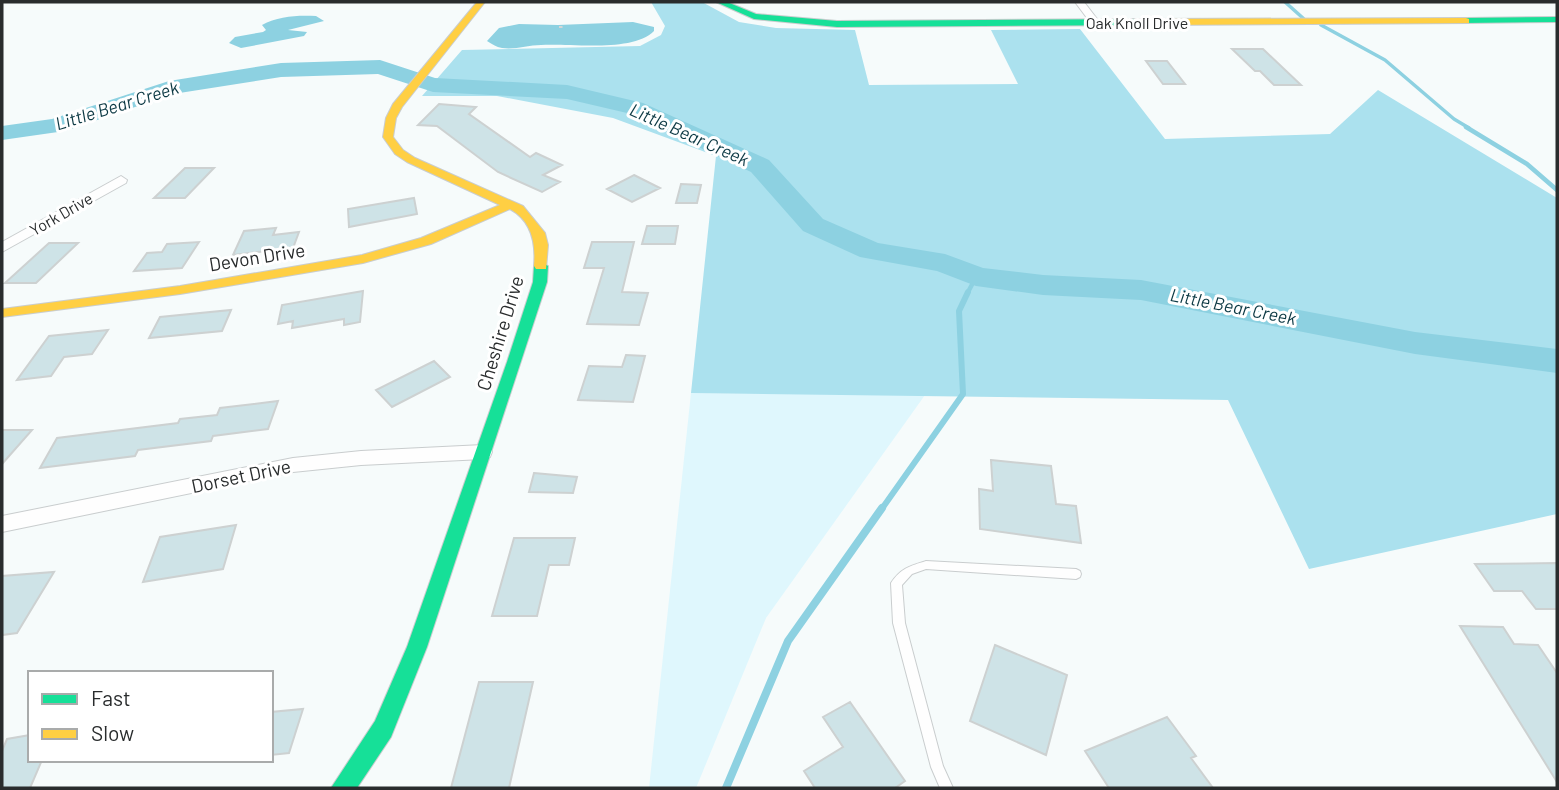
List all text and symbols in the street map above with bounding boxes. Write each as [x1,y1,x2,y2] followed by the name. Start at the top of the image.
[1086,13,1188,32] street label: Oak Knoll Drive
[52,76,181,134] water label: Little Bear Creek
[627,98,752,170] water label: Little Bear Creek
[26,188,96,239] street label: York Drive
[207,238,307,275] street label: Devon Drive
[471,273,528,393] street label: Cheshire Drive
[1168,283,1298,329] water label: Little Bear Creek
[189,454,293,497] street label: Dorset Drive
[28,671,273,762] legend
[91,685,131,710] text: Fast
[91,720,134,745] text: Slow

